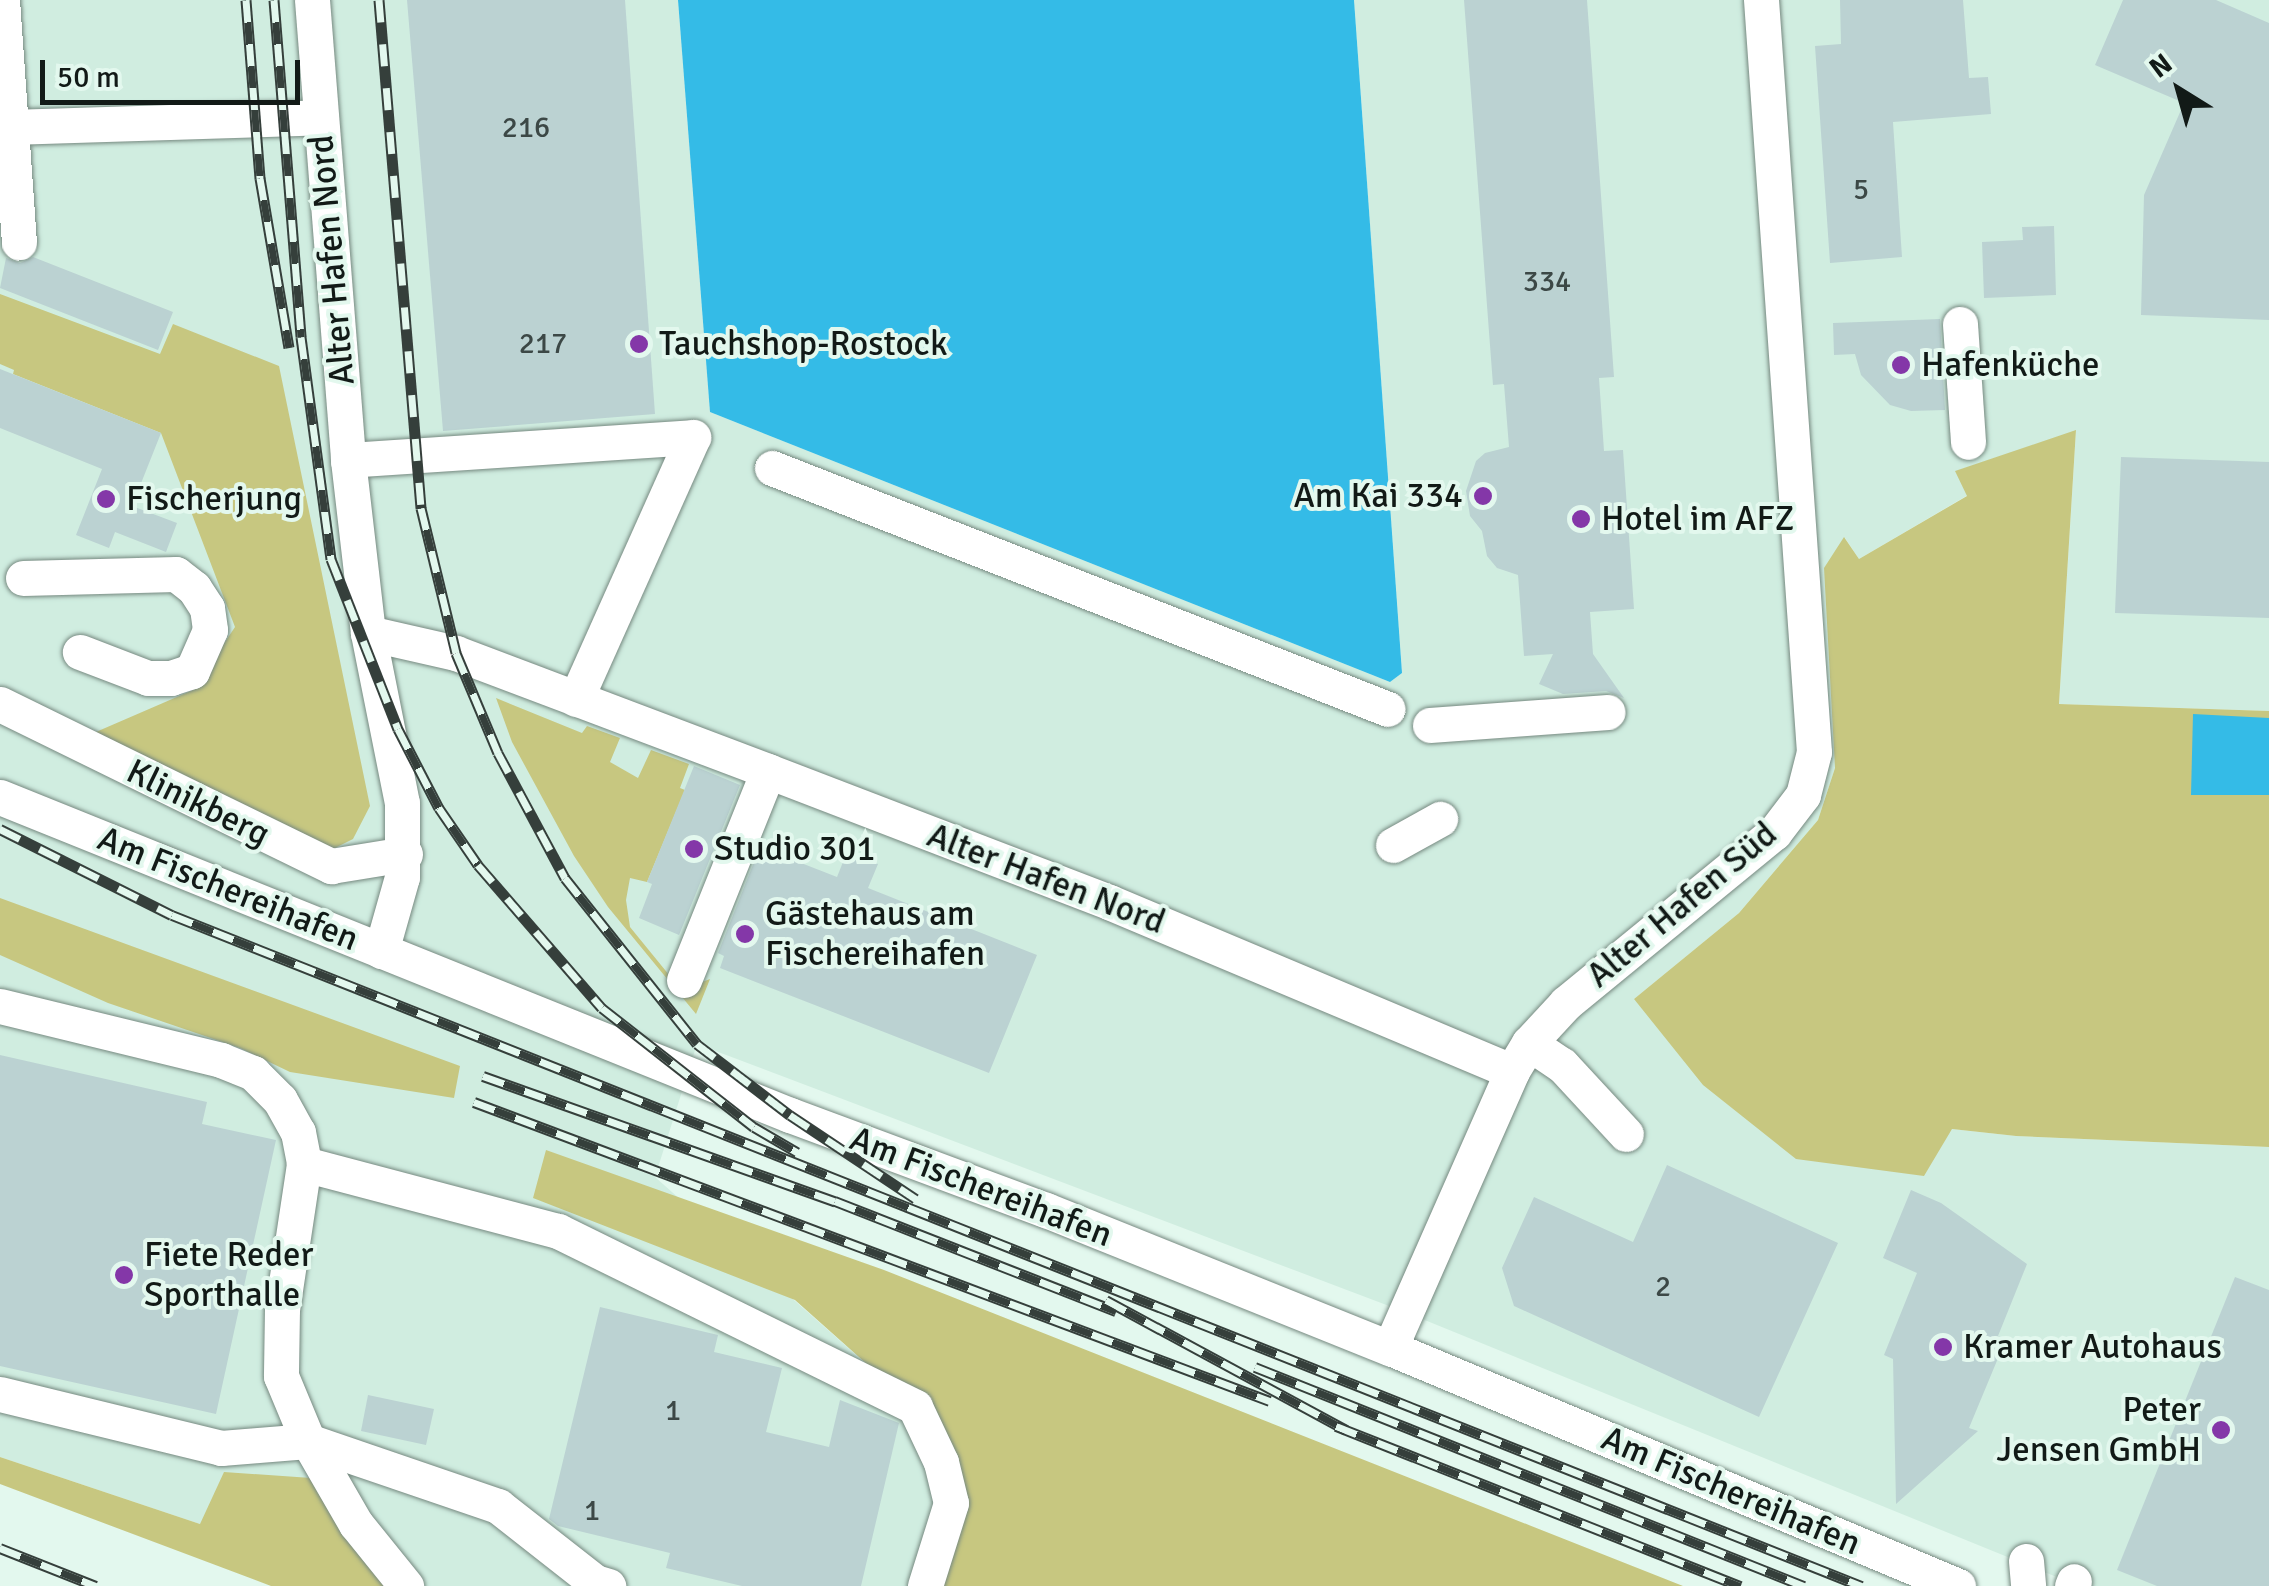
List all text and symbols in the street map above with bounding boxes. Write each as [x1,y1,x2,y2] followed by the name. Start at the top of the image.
[45,40,305,102] scale bar
[2129,40,2229,140] north arrow
[2143,47,2179,85] text: N
[57,59,120,96] text: 50 m
[502,110,550,146] house number: 216
[300,133,364,387] street label: Alter Hafen Nord
[1853,172,1869,208] house number: 5
[1523,264,1571,300] house number: 334
[659,323,948,365] place label: Tauchshop-Rostock
[519,326,567,362] house number: 217
[628,333,650,355] marker: Tauchshop-Rostock
[1921,344,2099,386] place label: Hafenküche
[1890,354,1912,376] marker: Hafenküche
[1293,475,1463,517] place label: Am Kai 334
[126,478,302,520] place label: Fischerjung
[1472,485,1494,507] marker: Am Kai 334
[95,488,117,510] marker: Fischerjung
[1601,498,1794,540] place label: Hotel im AFZ
[1570,508,1592,530] marker: Hotel im AFZ
[120,750,276,856] street label: Klinikberg
[1579,813,1785,997] street label: Alter Hafen Süd
[921,814,1171,944] street label: Alter Hafen Nord
[92,818,364,960] street label: Am Fischereihafen
[714,828,875,870] place label: Studio 301
[683,838,705,860] marker: Studio 301
[765,893,985,975] place label: Gästehaus am Fischereihafen
[734,923,756,945] marker: Gästehaus am Fischereihafen
[844,1118,1118,1256] street label: Am Fischereihafen
[144,1234,313,1316] place label: Fiete Reder Sporthalle
[113,1264,135,1286] marker: Fiete Reder Sporthalle
[1655,1269,1671,1305] house number: 2
[1963,1326,2222,1368] place label: Kramer Autohaus
[1932,1336,1954,1358] marker: Kramer Autohaus
[1997,1389,2201,1471] place label: Peter Jensen GmbH
[665,1393,681,1429] house number: 1
[1595,1418,1867,1564] street label: Am Fischereihafen
[2210,1419,2232,1441] marker: Peter Jensen GmbH
[584,1493,600,1529] house number: 1

